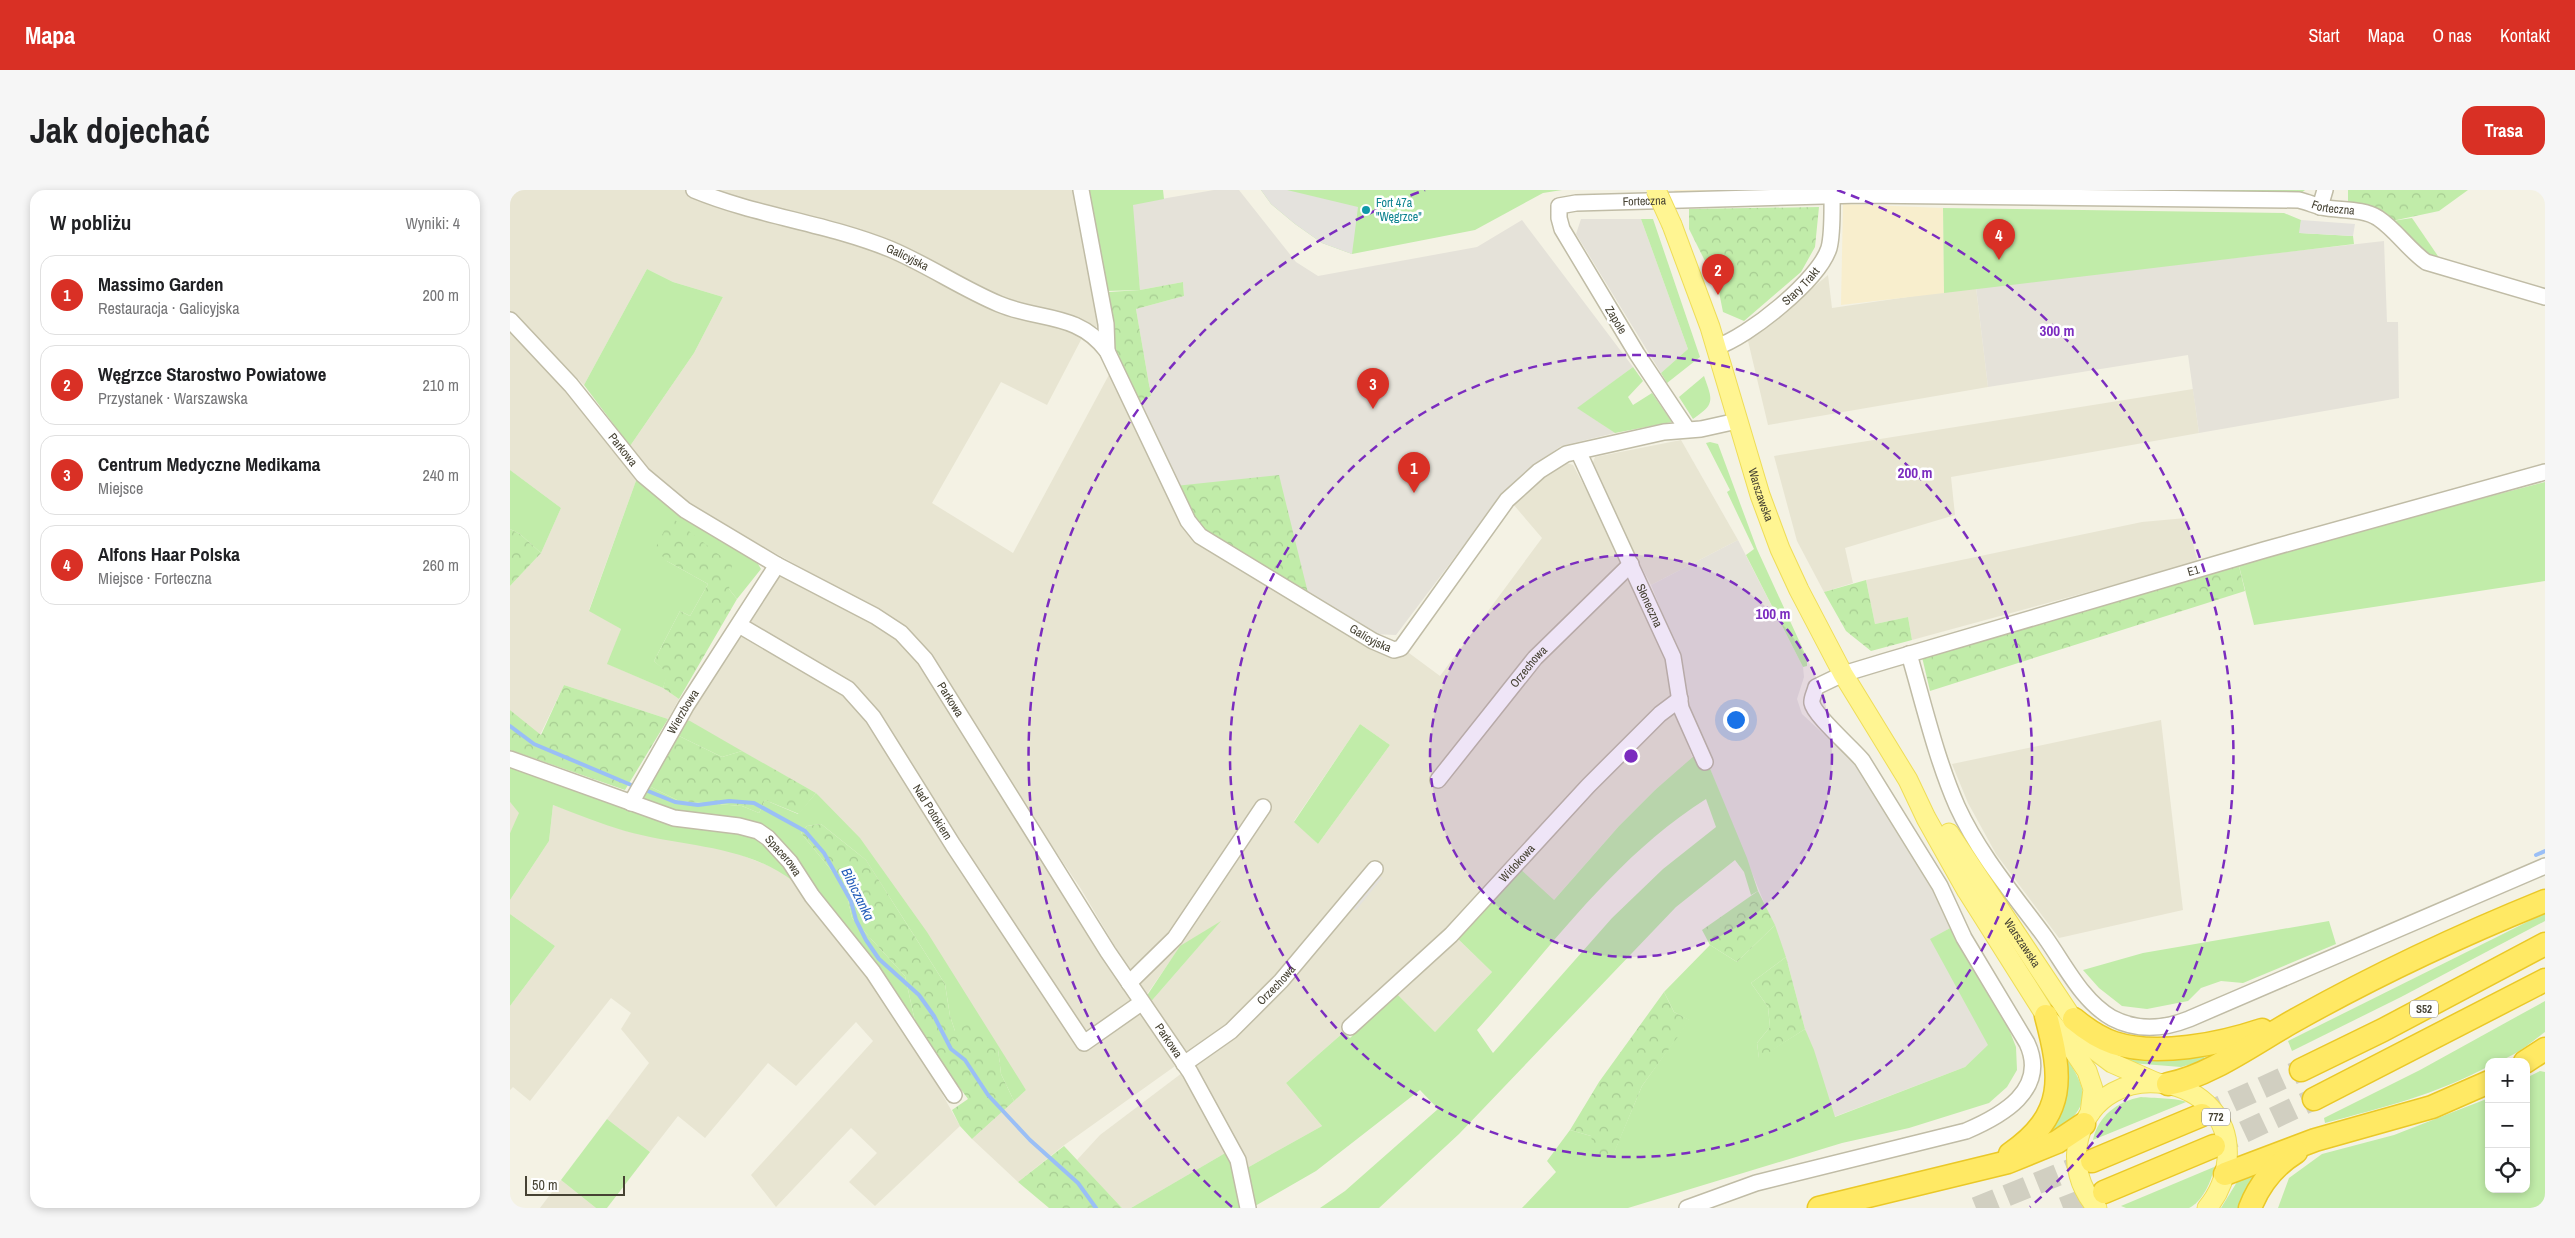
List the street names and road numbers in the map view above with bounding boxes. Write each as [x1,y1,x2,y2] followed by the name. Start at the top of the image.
[1622,192,1667,210] street label: Forteczna
[2309,197,2356,219] street label: Forteczna
[884,240,932,275] street label: Galicyjska
[1779,264,1823,309] street label: Stary Trakt
[1601,303,1631,337] street label: Zapole
[605,430,641,470] street label: Parkowa
[1744,466,1777,524] street label: Warszawska
[2185,561,2202,580] street label: E1
[1632,581,1666,630] street label: Słoneczna
[1346,621,1394,656] street label: Galicyjska
[1506,642,1551,691] street label: Orzechowa
[933,679,968,720] street label: Parkowa
[664,686,703,737] street label: Wierzbowa
[909,781,956,843] street label: Nad Potokiem
[761,832,805,880] street label: Spacerowa
[1495,841,1539,886] street label: Widokowa
[2000,915,2044,971] street label: Warszawska
[1253,961,1300,1009] street label: Orzechowa
[2410,1001,2438,1018] road number: S52
[1151,1020,1186,1061] street label: Parkowa
[2202,1109,2230,1126] road number: 772

